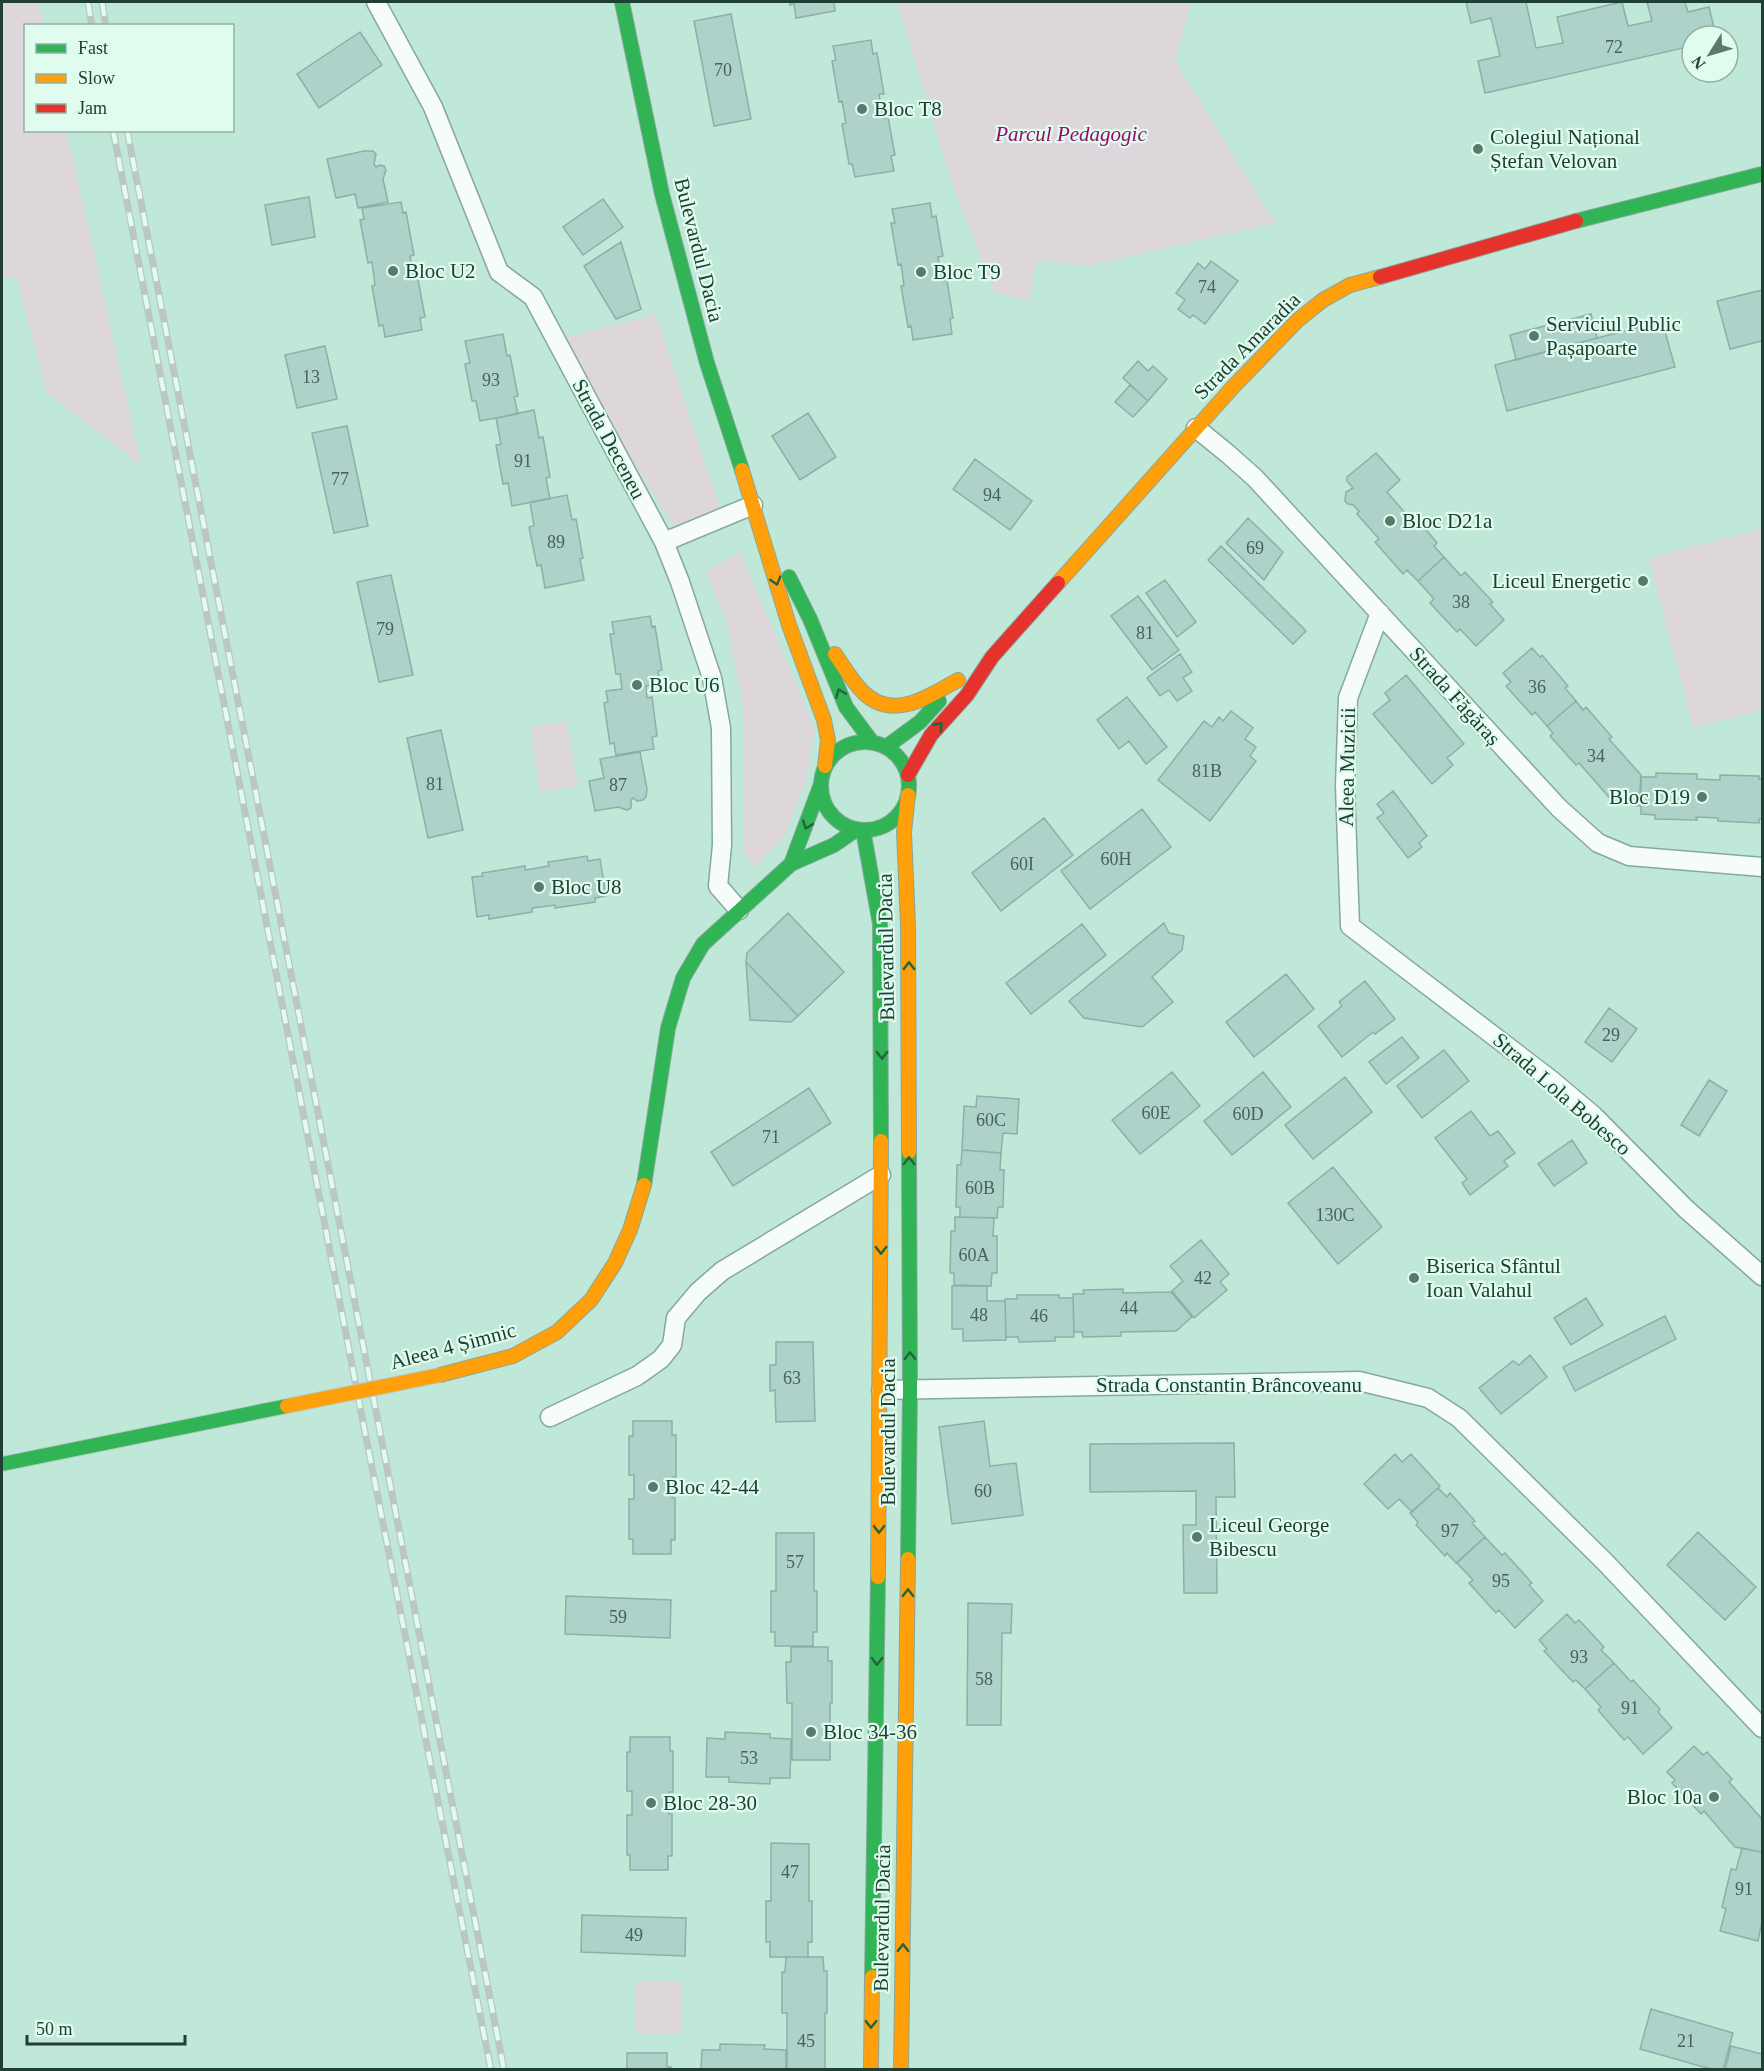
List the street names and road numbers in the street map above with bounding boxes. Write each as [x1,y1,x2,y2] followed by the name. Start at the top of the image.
[670,176,729,325] street label: Bulevardul Dacia
[1189,287,1306,404] street label: Strada Amaradia
[567,375,651,503] street label: Strada Deceneu
[1405,642,1505,750] street label: Strada Făgăraș
[1334,707,1360,827] street label: Aleea Muzicii
[873,872,899,1021] street label: Bulevardul Dacia
[1488,1028,1636,1160] street label: Strada Lola Bobesco
[387,1318,519,1374] street label: Aleea 4 Șimnic
[876,1358,900,1506] street label: Bulevardul Dacia
[1096,1373,1362,1397] street label: Strada Constantin Brâncoveanu
[869,1843,895,1992] street label: Bulevardul Dacia

